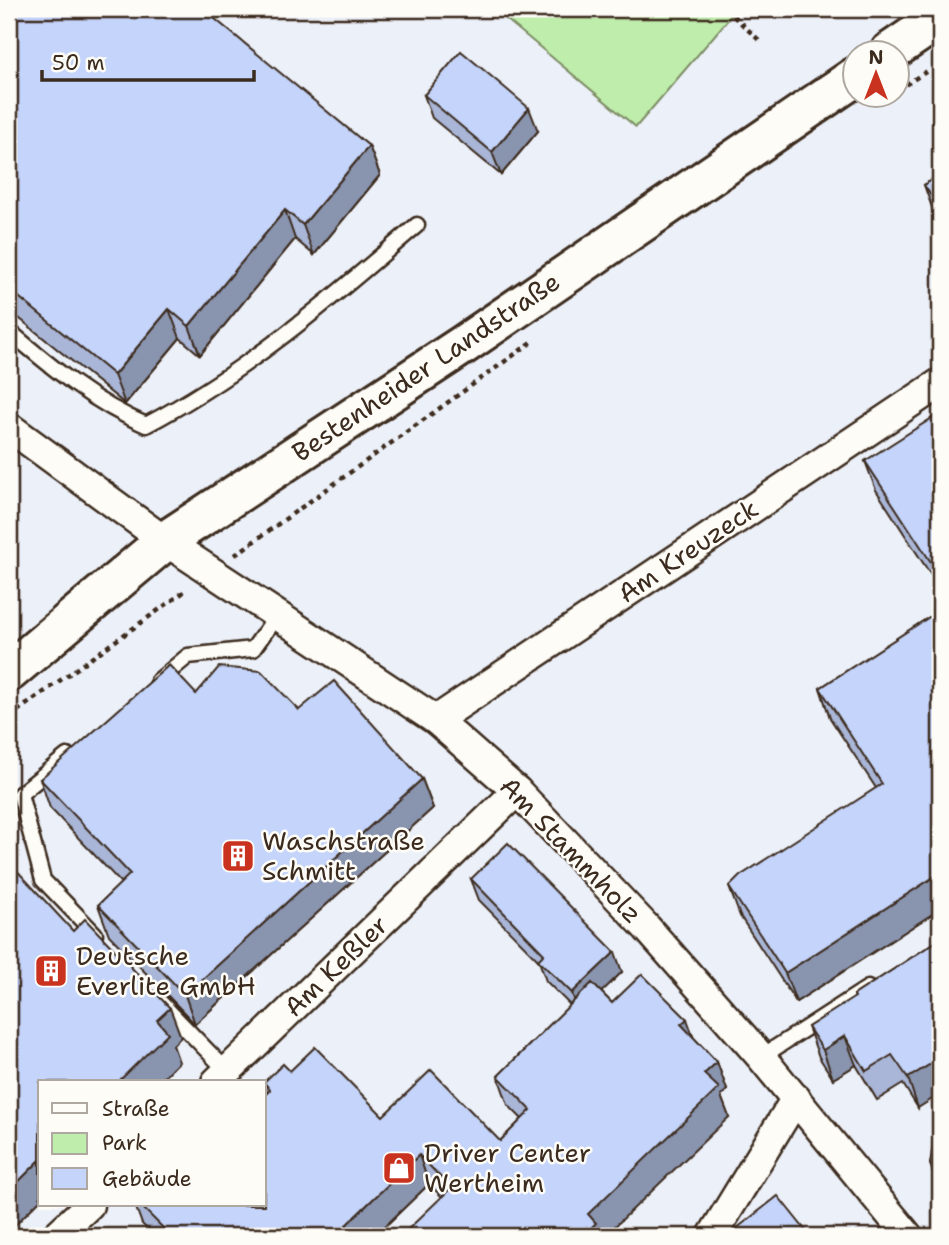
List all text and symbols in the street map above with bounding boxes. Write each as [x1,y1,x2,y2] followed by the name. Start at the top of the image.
[42,38,254,82] scale bar
[841,38,911,108] north arrow
[868,45,884,70] text: N
[52,49,105,77] text: 50 m
[285,264,566,469] street label: Bestenheider Landstraße
[611,491,765,610] street label: Am Kreuzeck
[492,769,650,930] street label: Am Stammholz
[262,823,425,888] place label: Waschstraße Schmitt
[219,837,257,875] building icon: Waschstraße Schmitt
[276,907,395,1024] street label: Am Keßler
[76,938,256,1003] place label: Deutsche Everlite GmbH
[32,952,70,990] building icon: Deutsche Everlite GmbH
[38,1080,266,1206] legend
[102,1095,170,1123] text: Straße
[102,1129,147,1157] text: Park
[424,1135,591,1200] place label: Driver Center Wertheim
[380,1149,418,1187] shop icon: Driver Center Wertheim
[102,1165,192,1193] text: Gebäude

